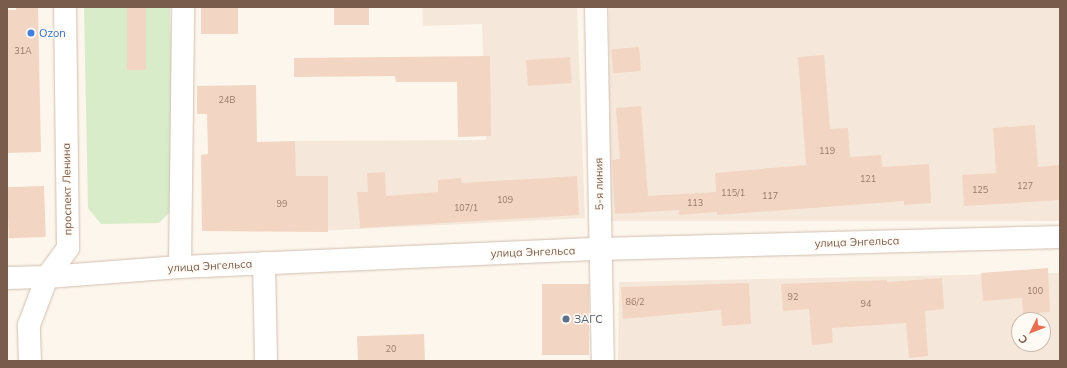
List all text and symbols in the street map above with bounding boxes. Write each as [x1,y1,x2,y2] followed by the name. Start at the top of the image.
[39,26,66,40] place label: Ozon
[26,28,36,38] marker: Ozon
[14,46,32,56] house number: 31А
[219,95,235,105] house number: 24В
[60,143,74,235] street label: проспект Ленина
[819,146,835,156] house number: 119
[592,158,606,210] street label: 5-я линия
[860,174,876,184] house number: 121
[1017,181,1033,191] house number: 127
[972,185,988,195] house number: 125
[721,188,745,198] house number: 115/1
[762,191,778,201] house number: 117
[497,195,513,205] house number: 109
[687,198,703,208] house number: 113
[277,199,287,209] house number: 99
[454,203,478,213] house number: 107/1
[814,234,900,250] street label: улица Энгельса
[490,244,576,260] street label: улица Энгельса
[167,257,253,275] street label: улица Энгельса
[1027,286,1043,296] house number: 100
[788,292,798,302] house number: 92
[626,297,644,307] house number: 86/2
[861,299,871,309] house number: 94
[574,312,603,326] place label: ЗАГС
[1011,312,1051,352] north arrow
[561,314,571,324] marker: ЗАГС
[1015,332,1031,347] text: С
[386,344,396,354] house number: 20

